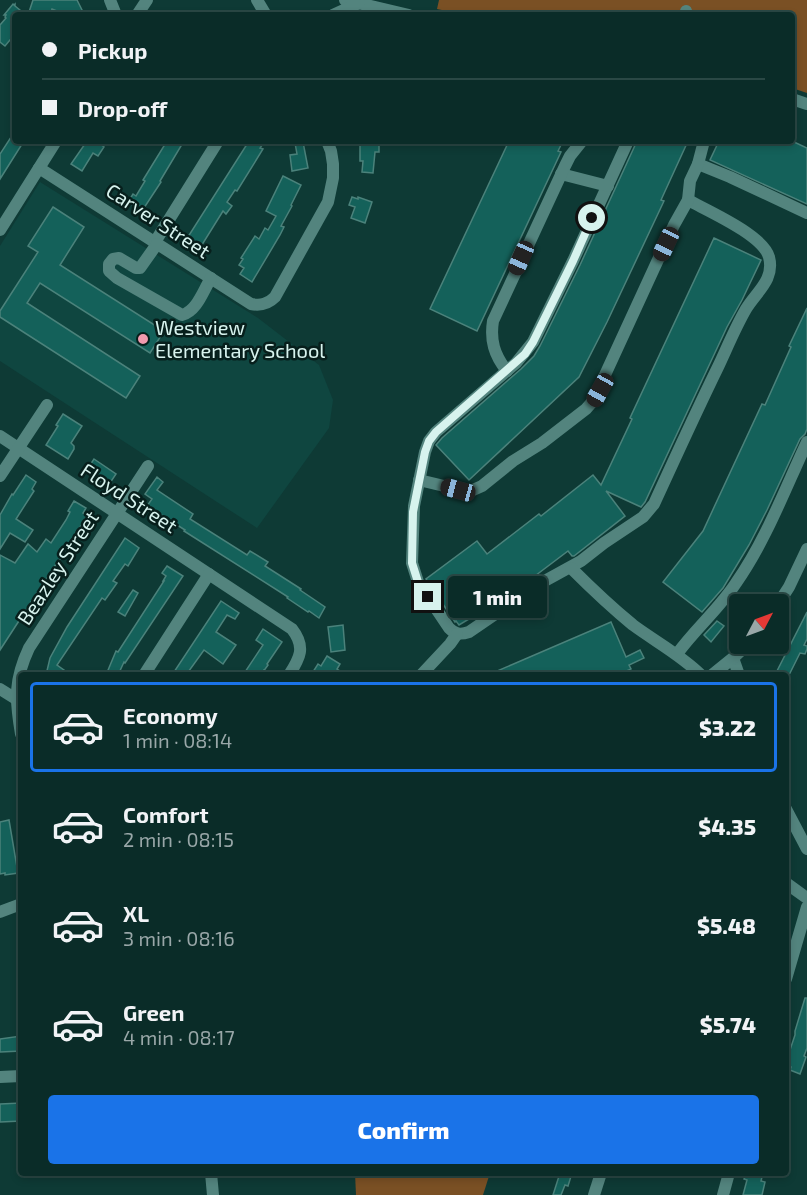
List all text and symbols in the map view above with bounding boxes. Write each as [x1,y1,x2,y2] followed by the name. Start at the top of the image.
[78,37,147,63] text: Pickup
[78,95,167,121] text: Drop-off
[102,178,215,263] street label: Carver Street
[578,204,605,231] route start
[650,224,682,264] car
[505,238,537,278] car
[155,315,325,362] place label: Westview Elementary School
[136,332,150,346] marker: Westview Elementary School
[583,370,617,410] car
[77,457,182,537] street label: Floyd Street
[438,477,478,503] car
[11,506,103,629] street label: Beazley Street
[449,576,548,618] callout: 1 min
[414,583,441,610] route end
[473,585,522,609] text: 1 min
[729,594,789,654] north arrow
[729,594,789,654] map controls
[51,700,105,754] icon: car
[123,702,218,728] text: Economy
[699,714,756,740] text: $3.22
[123,728,232,752] text: 1 min · 08:14
[51,799,105,853] icon: car
[123,801,208,827] text: Comfort
[698,813,756,839] text: $4.35
[123,827,234,851] text: 2 min · 08:15
[51,898,105,952] icon: car
[123,900,149,926] text: XL
[697,912,756,938] text: $5.48
[123,926,235,950] text: 3 min · 08:16
[51,997,105,1051] icon: car
[123,999,185,1025] text: Green
[700,1011,756,1037] text: $5.74
[123,1025,235,1049] text: 4 min · 08:17
[48,1095,759,1164] button: Confirm

